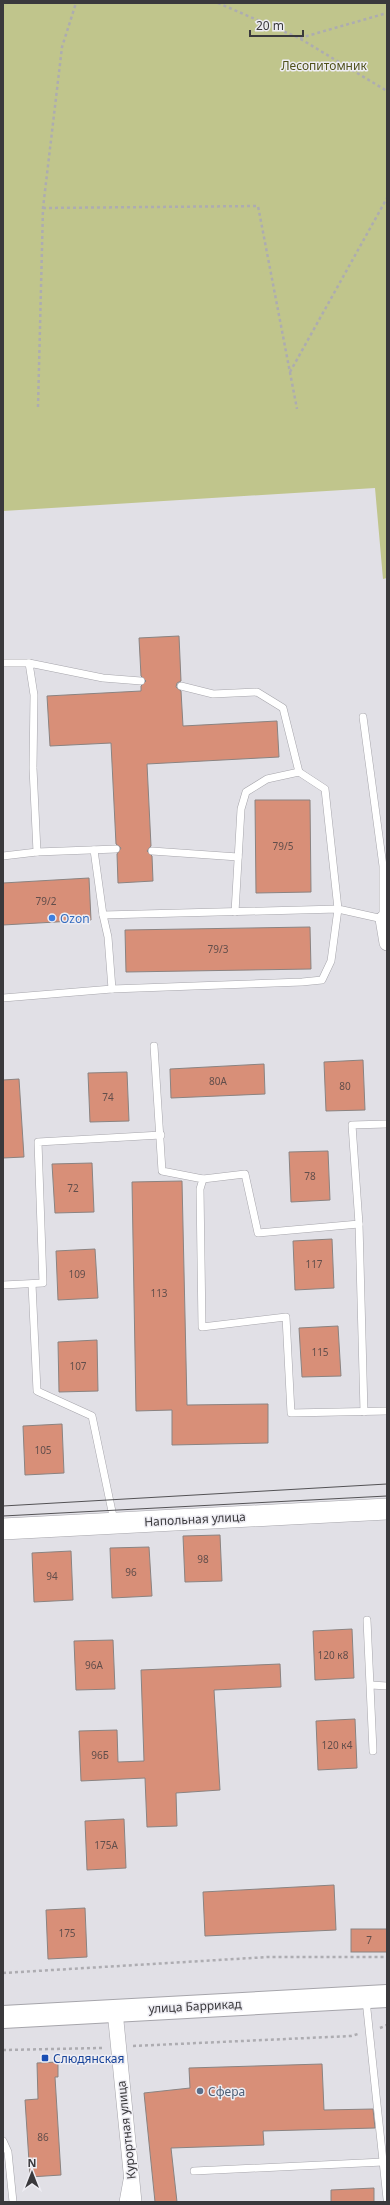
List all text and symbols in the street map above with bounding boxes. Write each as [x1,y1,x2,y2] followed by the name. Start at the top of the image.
[250,12,303,38] scale bar
[256,17,284,34] text: 20 m
[281,57,367,74] park label: Лесопитомник
[273,839,294,853] house number: 79/5
[36,894,57,908] house number: 79/2
[60,910,90,927] place label: Ozon
[47,913,57,923] marker: Ozon
[208,942,229,956] house number: 79/3
[209,1074,228,1088] house number: 80А
[339,1079,351,1093] house number: 80
[102,1090,114,1104] house number: 74
[304,1169,316,1183] house number: 78
[67,1181,79,1195] house number: 72
[305,1257,323,1271] house number: 117
[68,1267,86,1281] house number: 109
[150,1286,168,1300] house number: 113
[311,1345,329,1359] house number: 115
[69,1359,87,1373] house number: 107
[34,1443,52,1457] house number: 105
[144,1508,246,1530] street label: Напольная улица
[197,1552,209,1566] house number: 98
[125,1565,137,1579] house number: 96
[46,1569,58,1583] house number: 94
[318,1648,349,1662] house number: 120 к8
[85,1658,104,1672] house number: 96А
[322,1738,353,1752] house number: 120 к4
[91,1748,109,1762] house number: 96Б
[94,1838,118,1852] house number: 175А
[58,1926,76,1940] house number: 175
[366,1933,372,1947] house number: 7
[148,1995,243,2017] street label: улица Баррикад
[53,2050,124,2067] place label: Слюдянская
[40,2053,50,2063] marker: Слюдянская
[112,2080,140,2180] street label: Курортная улица
[208,2083,245,2100] place label: Сфера
[195,2086,205,2096] marker: Сфера
[37,2130,49,2144] house number: 86
[12,2153,52,2193] north arrow
[28,2155,36,2170] text: N

